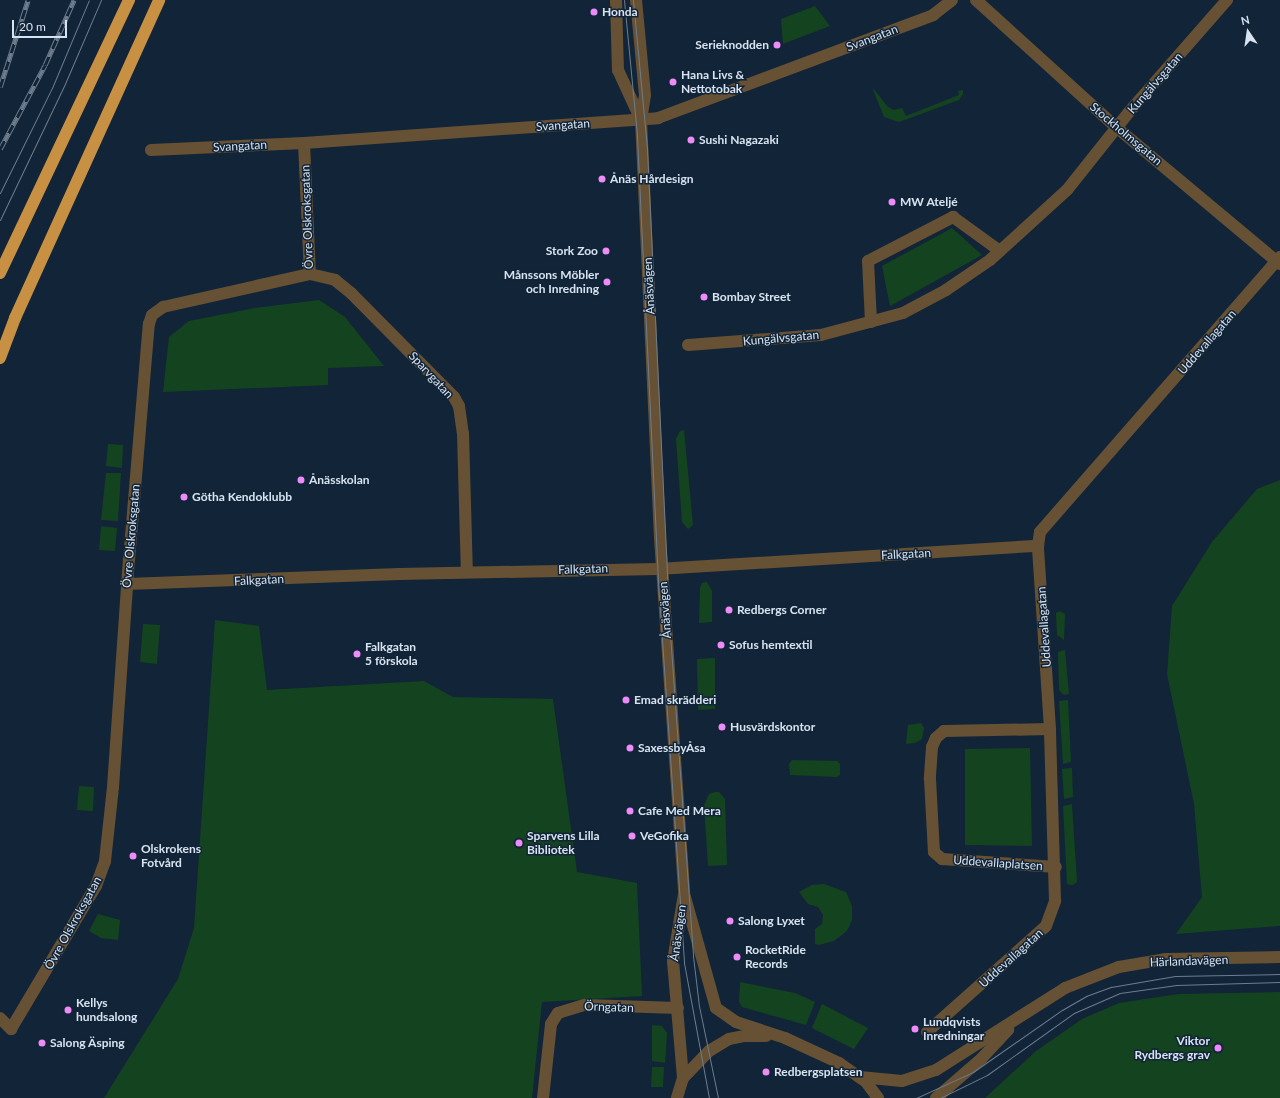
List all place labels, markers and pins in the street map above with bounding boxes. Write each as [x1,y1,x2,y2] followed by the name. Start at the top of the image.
[602,5,638,19] place label: Honda
[589,7,599,17] marker: Honda
[695,38,769,52] place label: Serieknodden
[772,40,782,50] marker: Serieknodden
[681,68,744,96] place label: Hana Livs & Nettotobak
[668,77,678,87] marker: Hana Livs & Nettotobak
[699,133,779,147] place label: Sushi Nagazaki
[686,135,696,145] marker: Sushi Nagazaki
[610,172,694,186] place label: Ånäs Hårdesign
[597,174,607,184] marker: Ånäs Hårdesign
[900,195,958,209] place label: MW Ateljé
[887,197,897,207] marker: MW Ateljé
[546,244,598,258] place label: Stork Zoo
[601,246,611,256] marker: Stork Zoo
[504,268,599,296] place label: Månssons Möbler och Inredning
[602,277,612,287] marker: Månssons Möbler och Inredning
[712,290,791,304] place label: Bombay Street
[699,292,709,302] marker: Bombay Street
[309,473,370,487] place label: Ånässkolan
[296,475,306,485] marker: Ånässkolan
[192,490,292,504] place label: Götha Kendoklubb
[179,492,189,502] marker: Götha Kendoklubb
[737,603,827,617] place label: Redbergs Corner
[724,605,734,615] marker: Redbergs Corner
[729,638,812,652] place label: Sofus hemtextil
[365,640,418,668] place label: Falkgatan 5 förskola
[716,640,726,650] marker: Sofus hemtextil
[352,649,362,659] marker: Falkgatan 5 förskola
[634,693,716,707] place label: Emad skrädderi
[621,695,631,705] marker: Emad skrädderi
[730,720,815,734] place label: Husvärdskontor
[717,722,727,732] marker: Husvärdskontor
[638,741,706,755] place label: SaxessbyÅsa
[625,743,635,753] marker: SaxessbyÅsa
[638,804,721,818] place label: Cafe Med Mera
[625,806,635,816] marker: Cafe Med Mera
[527,829,600,857] place label: Sparvens Lilla Bibliotek
[640,829,689,843] place label: VeGofika
[627,831,637,841] marker: VeGofika
[514,838,524,848] marker: Sparvens Lilla Bibliotek
[141,842,201,870] place label: Olskrokens Fotvård
[128,851,138,861] marker: Olskrokens Fotvård
[738,914,805,928] place label: Salong Lyxet
[725,916,735,926] marker: Salong Lyxet
[745,943,806,971] place label: RocketRide Records
[732,952,742,962] marker: RocketRide Records
[76,996,137,1024] place label: Kellys hundsalong
[63,1005,73,1015] marker: Kellys hundsalong
[923,1015,984,1043] place label: Lundqvists Inredningar
[910,1024,920,1034] marker: Lundqvists Inredningar
[1134,1034,1210,1062] place label: Viktor Rydbergs grav
[50,1036,125,1050] place label: Salong Äsping
[37,1038,47,1048] marker: Salong Äsping
[1213,1043,1223,1053] marker: Viktor Rydbergs grav
[774,1065,862,1079] place label: Redbergsplatsen
[761,1067,771,1077] marker: Redbergsplatsen

